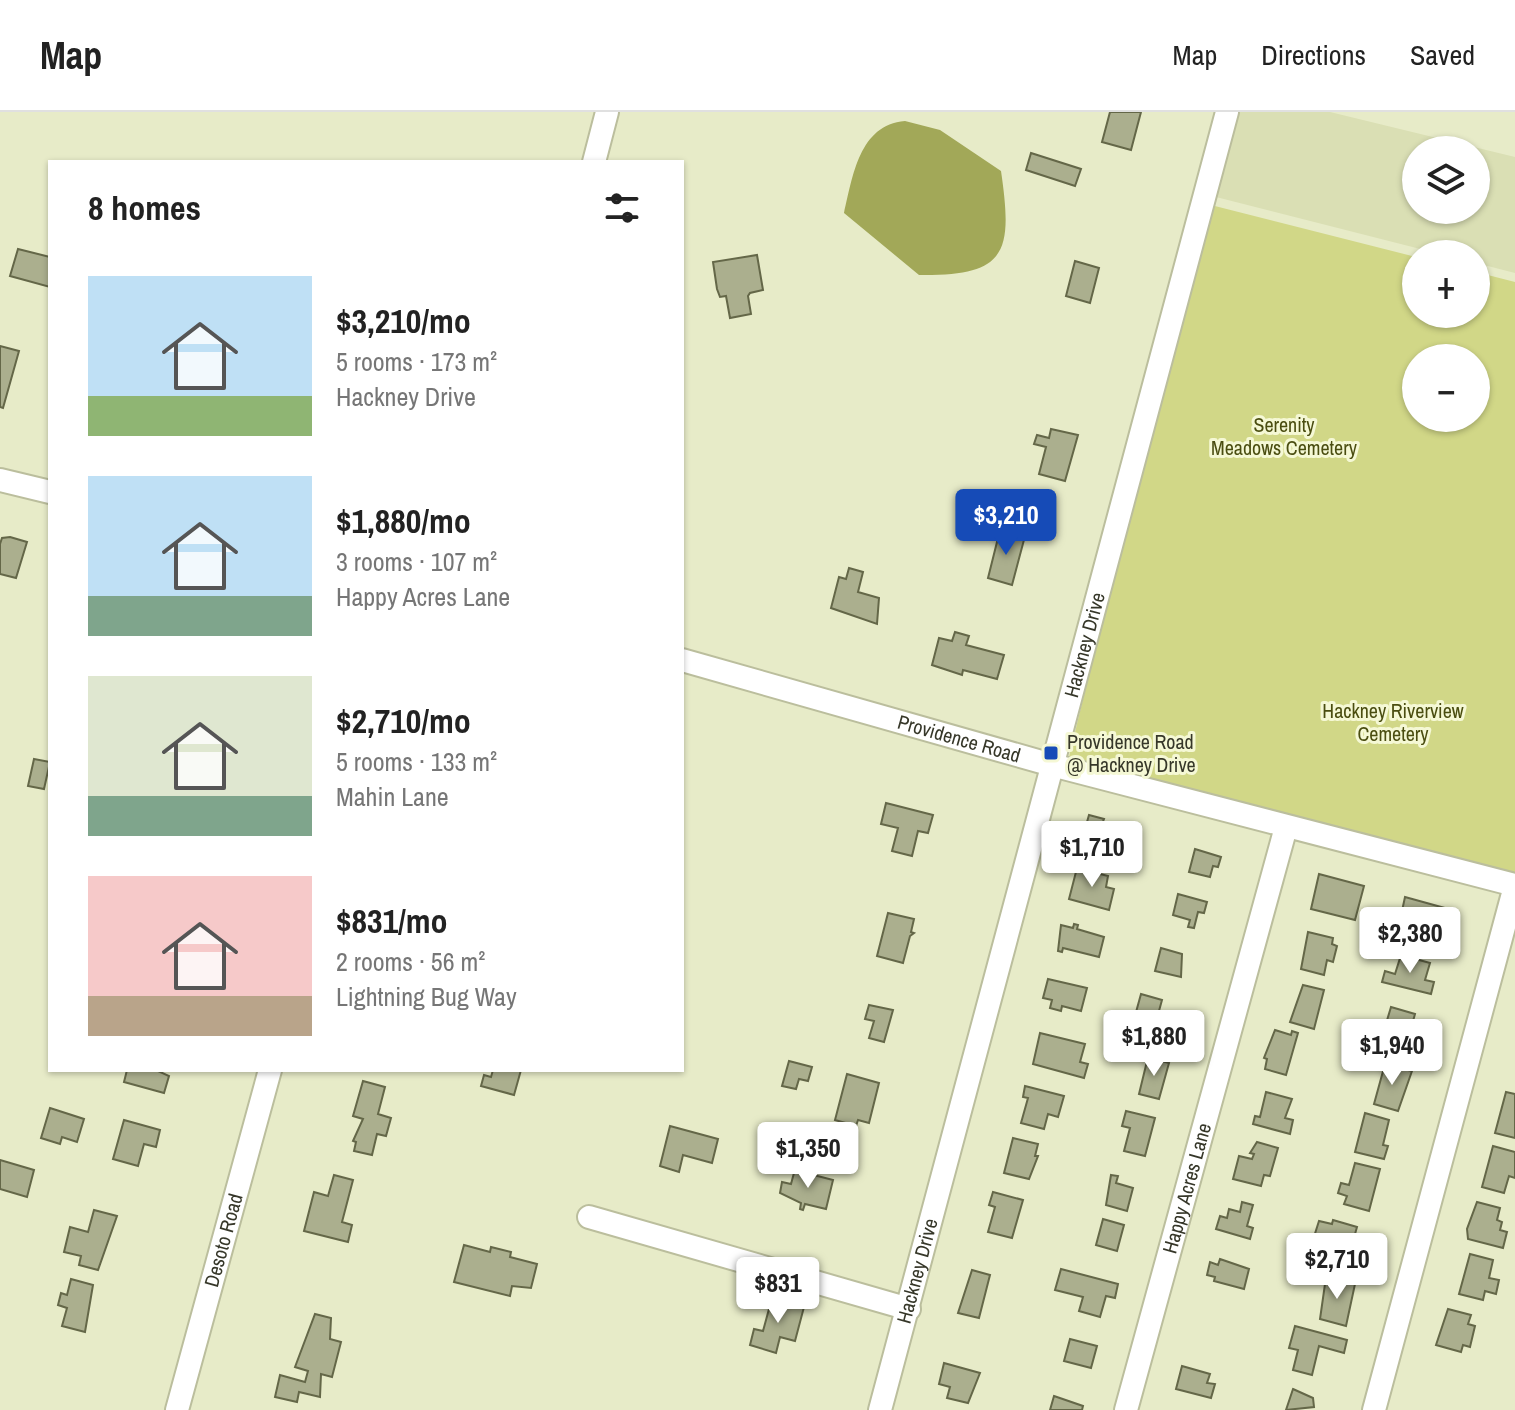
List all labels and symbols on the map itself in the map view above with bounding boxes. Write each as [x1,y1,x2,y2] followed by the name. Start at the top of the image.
[1211,411,1358,461] park label: Serenity Meadows Cemetery
[941,489,1071,557] pin: $3,210
[1057,589,1111,700] street label: Hackney Drive
[1322,697,1464,747] park label: Hackney Riverview Cemetery
[895,708,1024,768] street label: Providence Road
[1067,728,1196,778] place label: Providence Road @ Hackney Drive
[1042,744,1060,762] marker: Providence Road @ Hackney Drive
[1027,821,1157,889] pin: $1,710
[1345,907,1475,975] pin: $2,380
[1089,1010,1219,1078] pin: $1,880
[1327,1019,1457,1087] pin: $1,940
[1156,1120,1217,1256] street label: Happy Acres Lane
[743,1122,873,1190] pin: $1,350
[197,1190,249,1290] street label: Desoto Road
[890,1215,944,1326] street label: Hackney Drive
[1272,1233,1402,1301] pin: $2,710
[731,1257,825,1325] pin: $831

